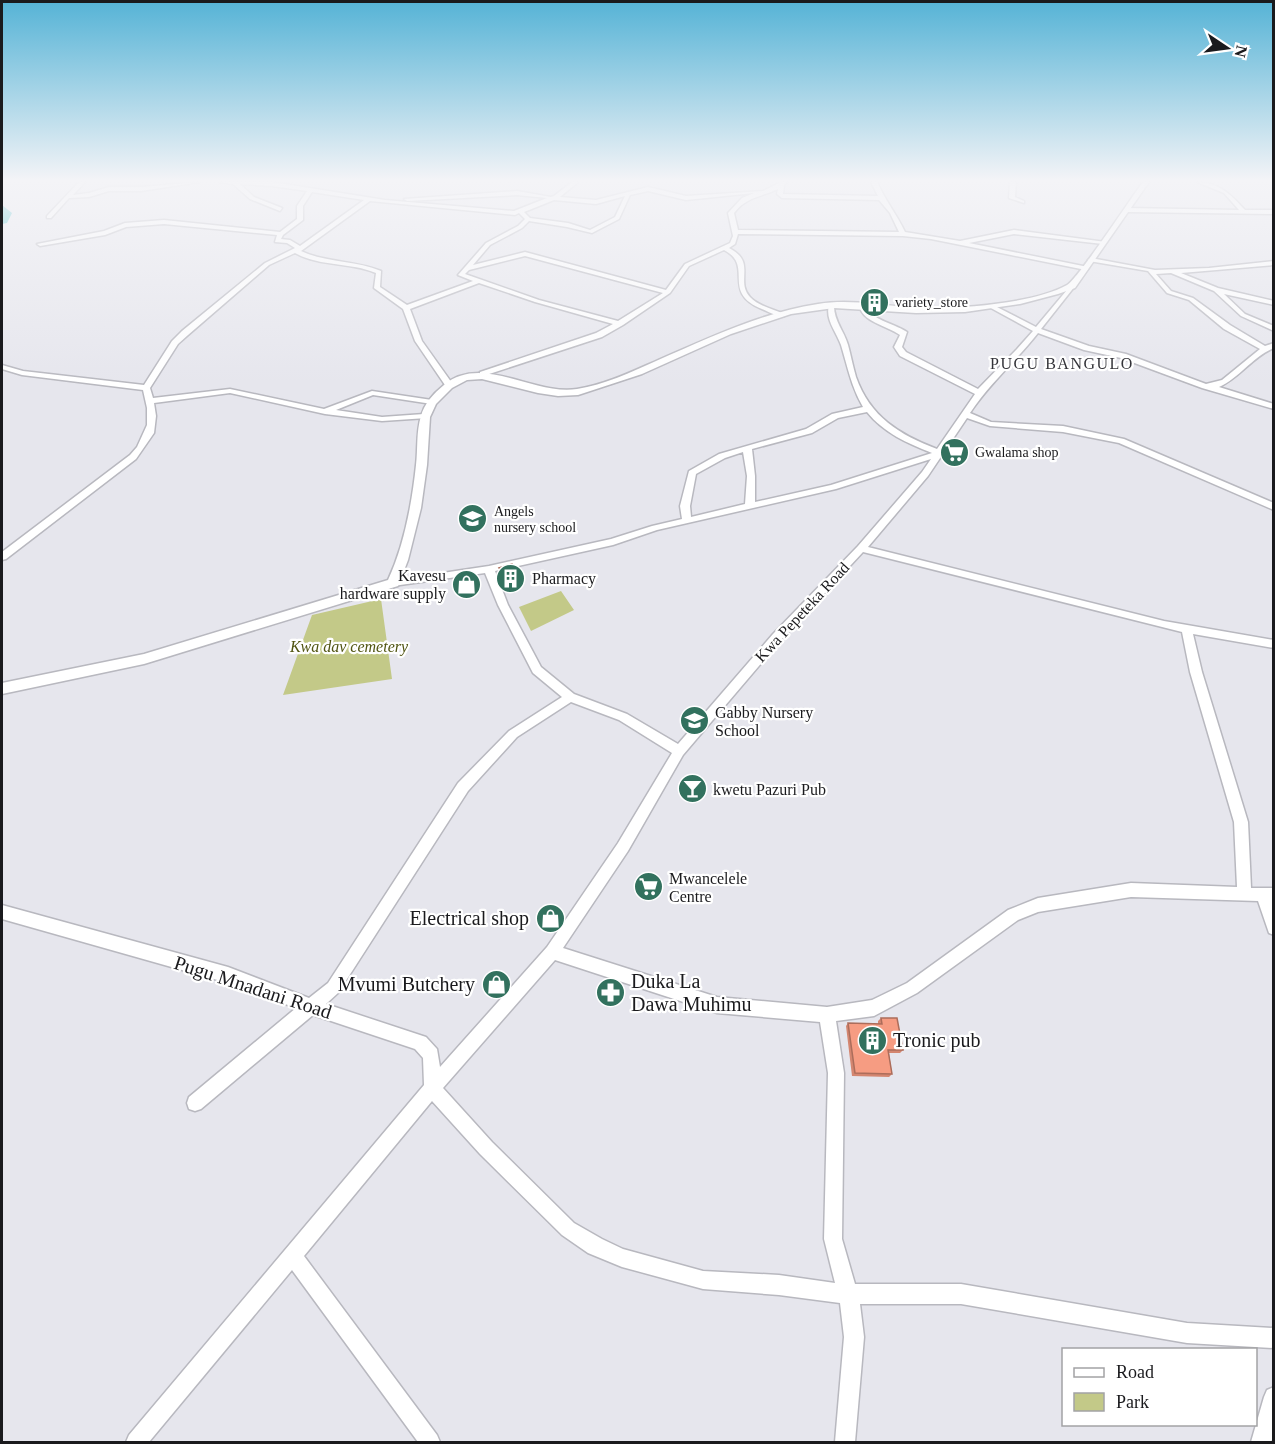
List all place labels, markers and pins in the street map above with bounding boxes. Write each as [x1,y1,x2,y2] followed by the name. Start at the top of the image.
[858,286,890,318] building icon: variety_store
[895,295,968,310] place label: variety_store
[938,436,970,468] supermarket icon: Gwalama shop
[975,445,1059,460] place label: Gwalama shop
[457,503,489,535] school or university icon: Angels nursery school
[494,504,576,535] place label: Angels nursery school
[495,562,527,594] building icon: Pharmacy
[340,567,446,603] place label: Kavesu hardware supply
[451,568,483,600] shop icon: Kavesu hardware supply
[532,570,596,588] place label: Pharmacy
[715,704,813,739] place label: Gabby Nursery School
[678,705,710,737] school or university icon: Gabby Nursery School
[676,773,708,805] bar icon: kwetu Pazuri Pub
[713,781,826,798] place label: kwetu Pazuri Pub
[669,870,747,905] place label: Mwancelele Centre
[632,871,664,903] supermarket icon: Mwancelele Centre
[534,902,566,934] shop icon: Electrical shop
[410,907,529,930] place label: Electrical shop
[480,968,512,1000] shop icon: Mvumi Butchery
[631,970,752,1015] place label: Duka La Dawa Muhimu
[338,973,475,996] place label: Mvumi Butchery
[594,976,626,1008] pharmacy icon: Duka La Dawa Muhimu
[856,1024,888,1056] building icon: Tronic pub
[893,1029,981,1052] place label: Tronic pub

